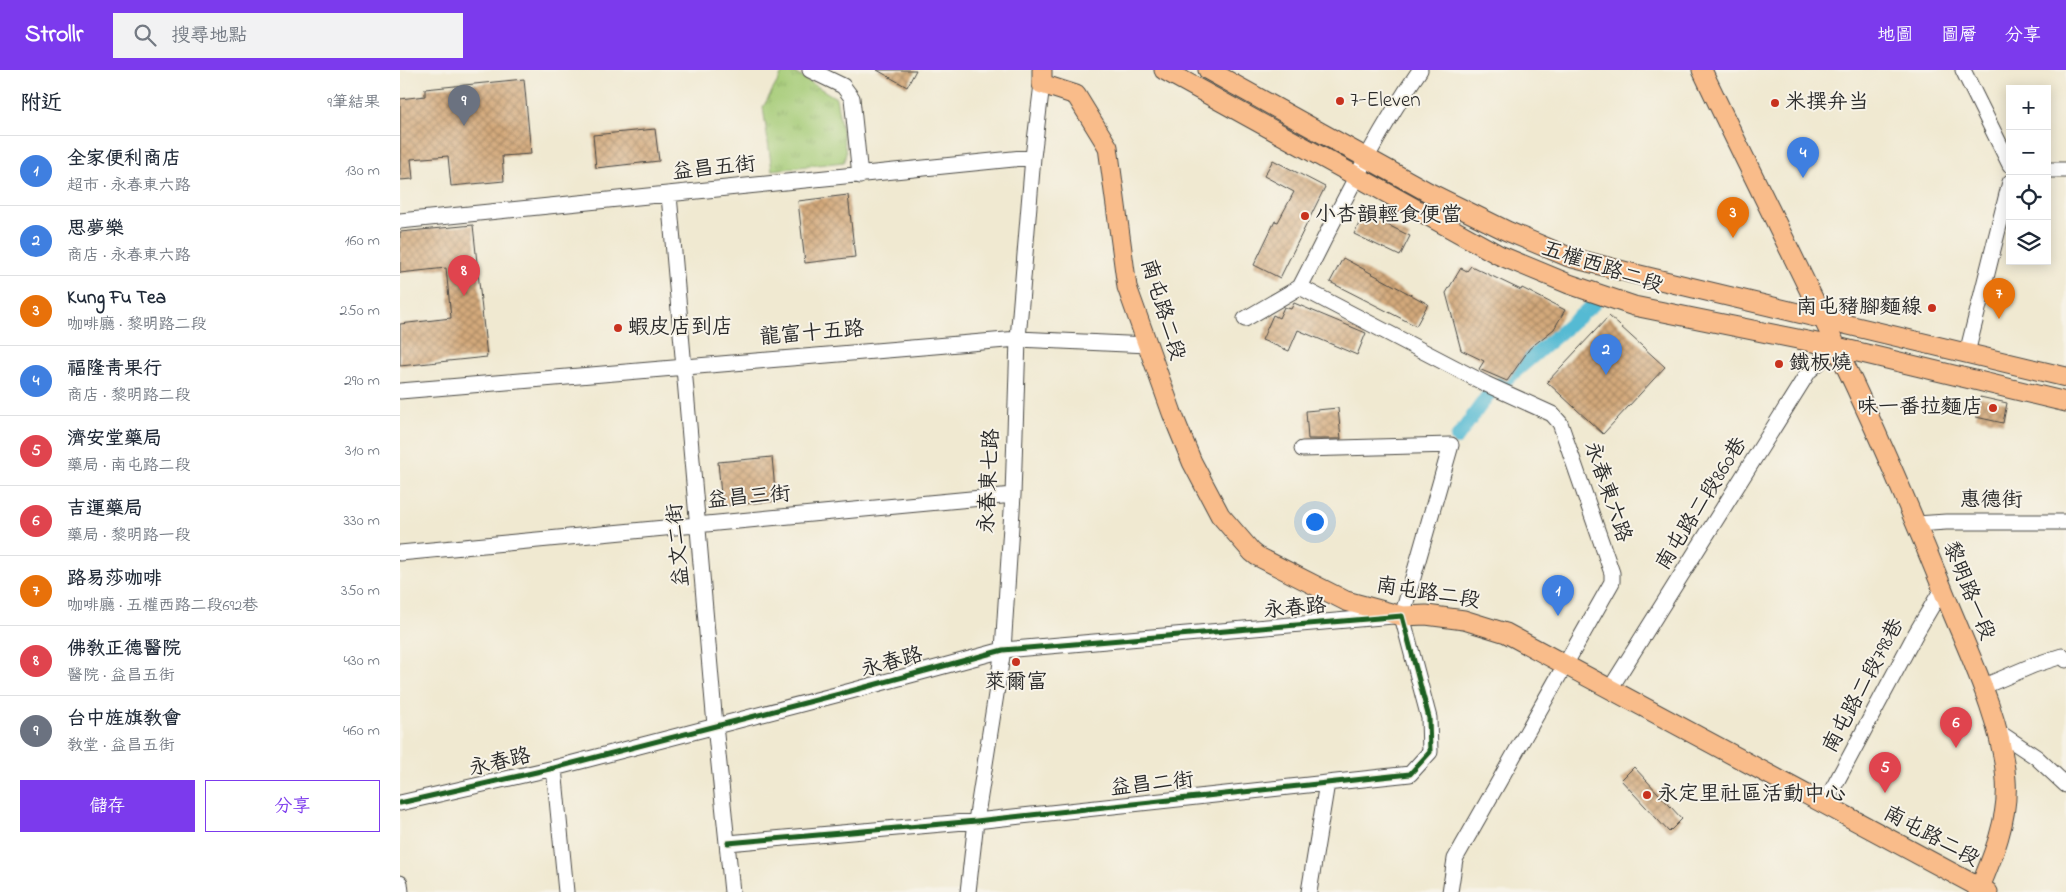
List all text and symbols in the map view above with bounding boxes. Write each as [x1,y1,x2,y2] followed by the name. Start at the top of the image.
[113,13,463,58] search box
[25,18,83,53] text: Strollr
[131,21,159,49] icon: search
[171,23,247,50] text: 搜尋地點
[1877,23,1913,49] text: 地圖
[1941,23,1977,49] text: 圖層
[2005,23,2041,49] text: 分享
[448,85,480,126] pin: 9
[2006,85,2051,265] map controls
[2006,85,2051,130] button: +
[1350,86,1421,116] place label: 7-Eleven
[1785,88,1869,118] place label: 米撰弁当
[20,89,62,119] text: 附近
[327,91,380,115] text: 9筆結果
[1334,95,1346,107] marker: 7-Eleven
[1769,97,1781,109] marker: 米撰弁当
[2006,130,2051,175] button: −
[1787,137,1819,178] pin: 4
[67,146,181,173] text: 全家便利商店
[671,150,757,188] street label: 益昌五街
[33,159,39,183] text: 1
[345,159,380,183] text: 130 m
[67,174,190,198] text: 超市 · 永春東六路
[2006,175,2051,220] button: locate
[1717,197,1749,238] pin: 3
[1315,201,1462,231] place label: 小杏韻輕食便當
[1299,210,1311,222] marker: 小杏韻輕食便當
[67,216,124,243] text: 思夢樂
[2006,220,2051,265] button: layers
[32,229,40,253] text: 2
[345,229,380,253] text: 160 m
[1537,234,1667,302] street label: 五權西路二段
[67,244,190,268] text: 商店 · 永春東六路
[448,255,480,296] pin: 8
[1132,255,1192,365] street label: 南屯路二段
[1983,278,2015,319] pin: 7
[67,285,166,312] text: Kung Fu Tea
[1796,293,1922,323] place label: 南屯豬腳麵線
[33,299,39,323] text: 3
[340,299,380,323] text: 250 m
[1926,302,1938,314] marker: 南屯豬腳麵線
[67,313,206,337] text: 咖啡廳 · 黎明路二段
[628,313,733,343] place label: 蝦皮店到店
[758,314,866,354] street label: 龍富十五路
[612,322,624,334] marker: 蝦皮店到店
[1590,334,1622,375] pin: 2
[1789,349,1852,379] place label: 鐵板燒
[67,356,162,383] text: 福隆青果行
[1773,358,1785,370] marker: 鐵板燒
[33,369,39,393] text: 4
[344,369,380,393] text: 290 m
[67,384,190,408] text: 商店 · 黎明路二段
[1857,393,1983,423] place label: 味一番拉麵店
[1987,402,1999,414] marker: 味一番拉麵店
[67,426,162,453] text: 濟安堂藥局
[972,428,1008,534] street label: 永春東七路
[1649,432,1755,576] street label: 南屯路二段860巷
[1576,437,1638,547] street label: 永春東六路
[31,439,41,463] text: 5
[345,439,380,463] text: 310 m
[67,454,190,478] text: 藥局 · 南屯路二段
[706,479,792,517] street label: 益昌三街
[1960,486,2023,516] street label: 惠德街
[67,496,143,523] text: 吉運藥局
[660,502,698,588] street label: 益文二街
[32,509,40,533] text: 6
[343,509,380,533] text: 330 m
[1302,509,1328,535] your location
[67,524,190,548] text: 藥局 · 黎明路一段
[1934,537,2002,645] street label: 黎明路一段
[67,566,162,593] text: 路易莎咖啡
[1374,571,1482,617] street label: 南屯路二段
[1542,575,1574,616] pin: 1
[33,579,39,603] text: 7
[341,579,380,603] text: 350 m
[1262,591,1328,627] street label: 永春路
[67,594,258,618] text: 咖啡廳 · 五權西路二段692巷
[1816,613,1912,759] street label: 南屯路二段798巷
[67,636,181,663] text: 佛教正德醫院
[858,640,926,686] street label: 永春路
[33,649,39,673] text: 8
[343,649,380,673] text: 430 m
[1010,656,1022,668] marker: 萊爾富
[67,664,174,688] text: 醫院 · 益昌五街
[985,668,1048,698] place label: 萊爾富
[67,706,181,733] text: 台中旌旗教會
[1940,707,1972,748] pin: 6
[34,719,38,743] text: 9
[343,719,380,743] text: 460 m
[67,734,174,758] text: 教堂 · 益昌五街
[466,741,534,785] street label: 永春路
[1869,752,1901,793] pin: 5
[1109,766,1195,804] street label: 益昌二街
[20,780,195,832] button: 儲存
[205,780,380,832] button: 分享
[1657,780,1846,810] place label: 永定里社區活動中心
[1641,789,1653,801] marker: 永定里社區活動中心
[1878,799,1984,875] street label: 南屯路二段

